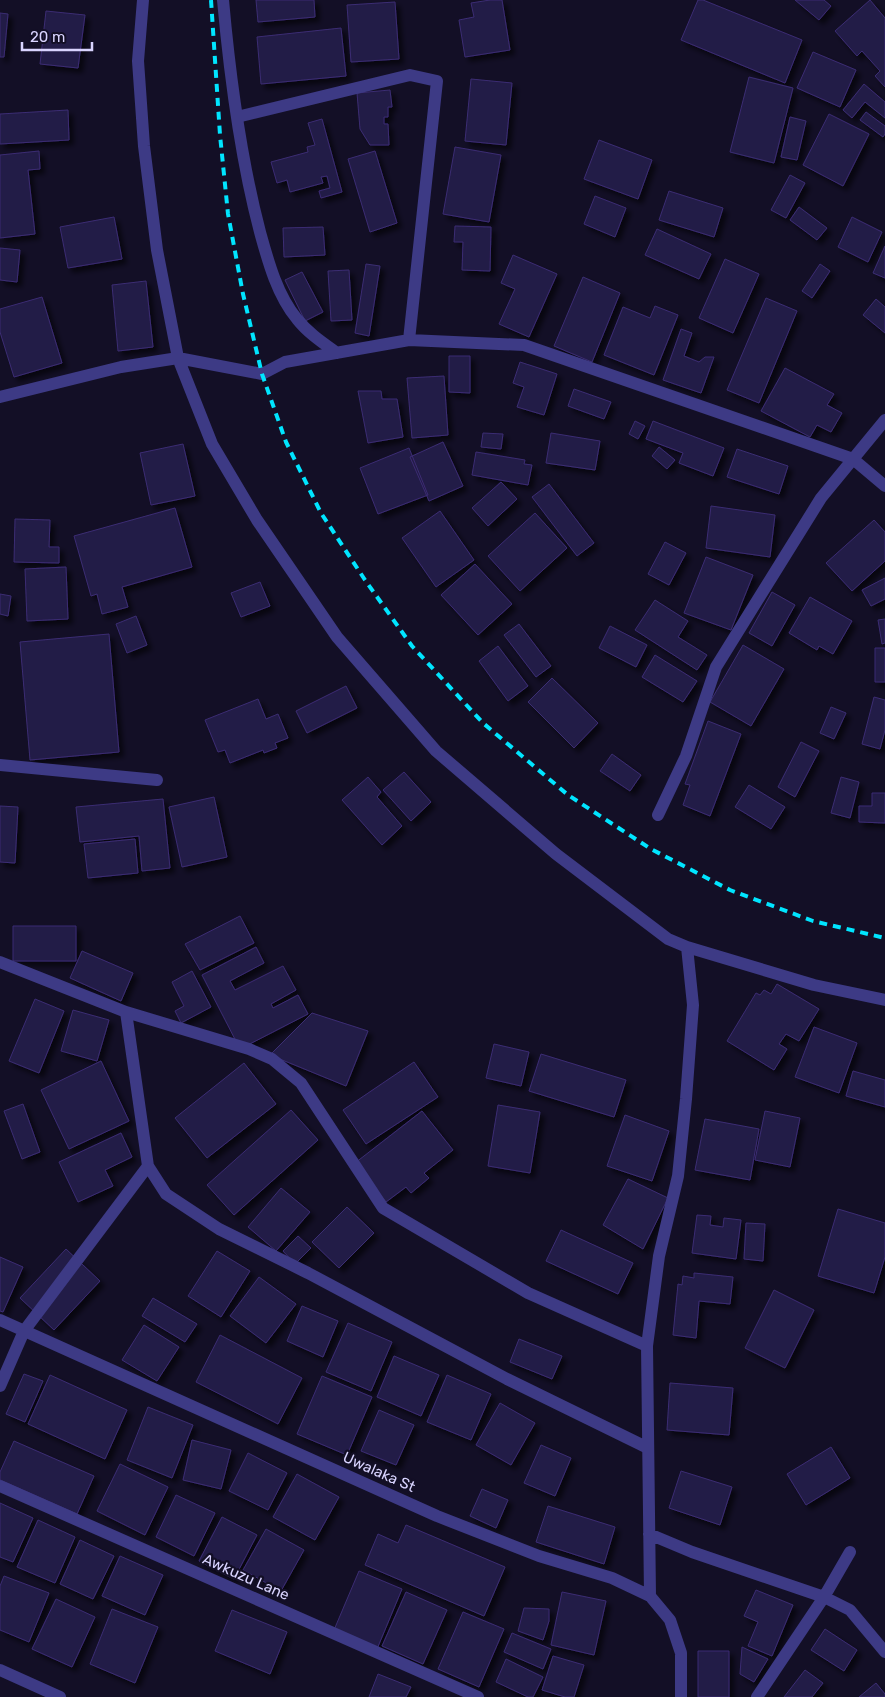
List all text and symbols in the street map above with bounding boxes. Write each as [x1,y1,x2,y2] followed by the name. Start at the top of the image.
[22,20,92,52] scale bar
[30,28,65,46] text: 20 m
[340,1448,418,1496] street label: Uwalaka St
[200,1550,292,1604] street label: Awkuzu Lane

